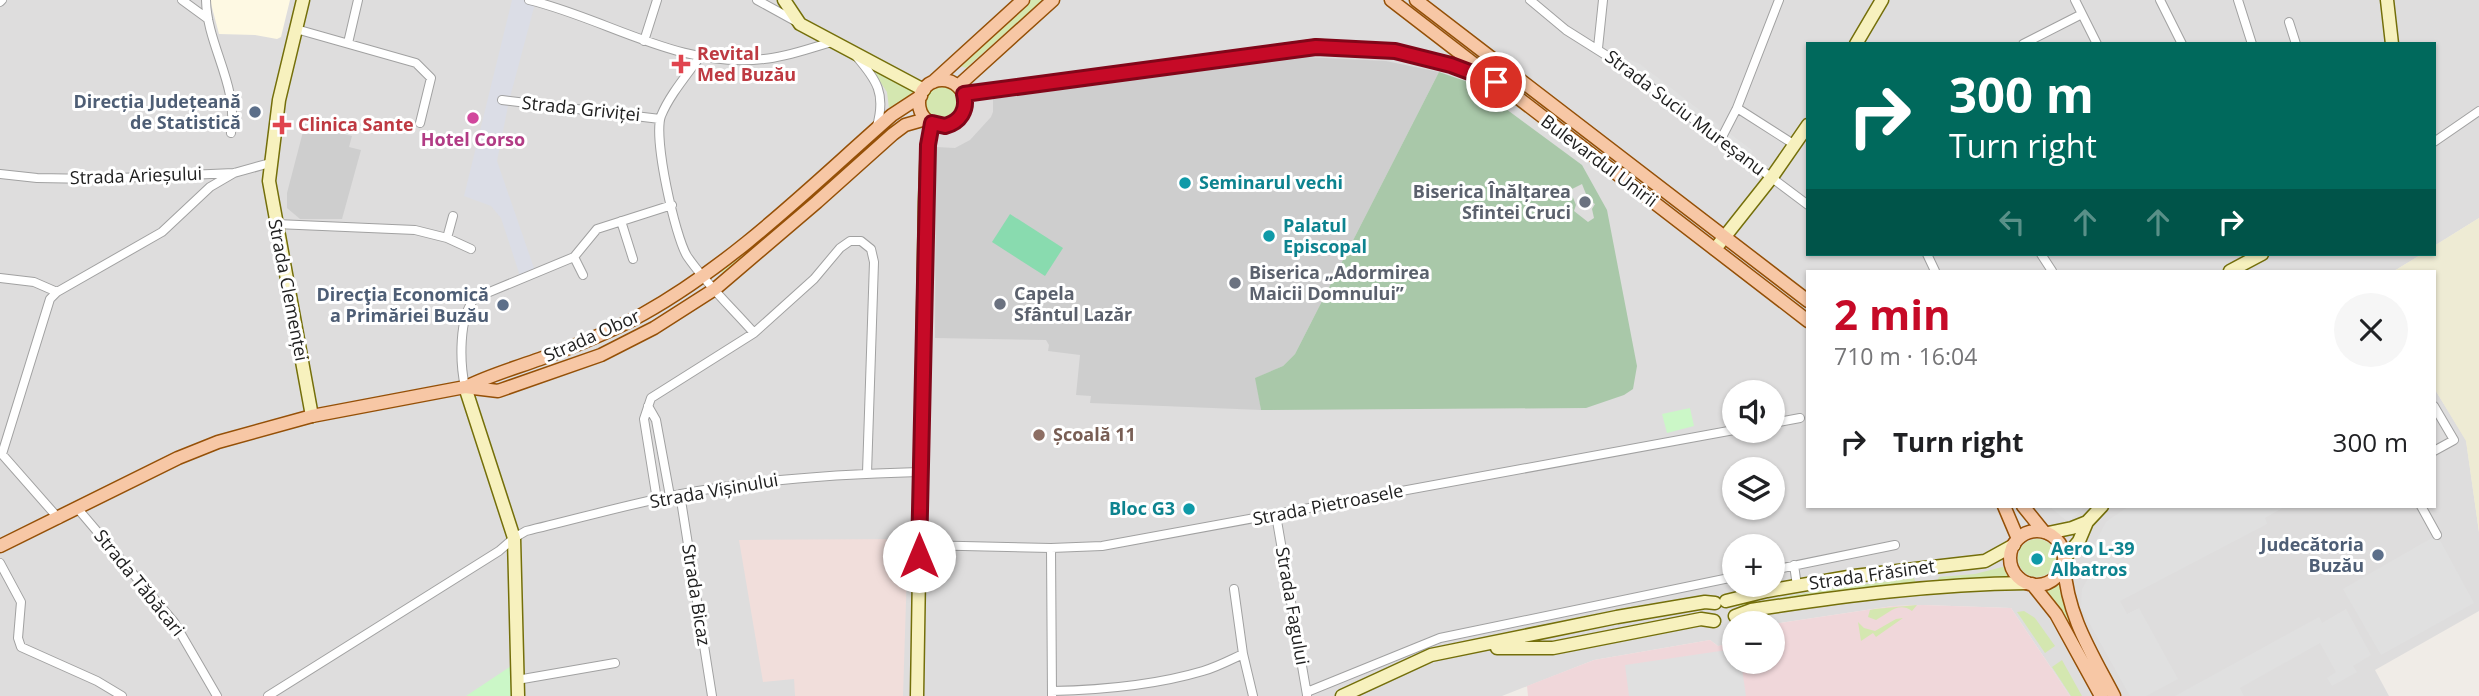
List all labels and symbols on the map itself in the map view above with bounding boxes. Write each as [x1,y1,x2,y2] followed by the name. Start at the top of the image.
[697,41,796,86] place label: Revital Med Buzău
[1601,44,1770,180] street label: Strada Suciu Mureșanu
[1466,52,1526,112] pin
[671,54,691,74] marker: Revital Med Buzău
[73,89,241,134] place label: Direcția Județeană de Statistică
[521,90,642,126] street label: Strada Griviței
[247,104,263,120] marker: Direcția Județeană de Statistică
[1536,108,1663,212] street label: Bulevardul Unirii
[465,110,481,126] marker: Hotel Corso
[298,112,414,136] place label: Clinica Sante
[272,115,292,135] marker: Clinica Sante
[421,127,525,151] place label: Hotel Corso
[69,161,203,189] street label: Strada Arieșului
[1199,170,1343,194] place label: Seminarul vechi
[1177,175,1193,191] marker: Seminarul vechi
[1413,179,1571,224] place label: Biserica Înălțarea Sfintei Cruci
[1577,194,1593,210] marker: Biserica Înălțarea Sfintei Cruci
[1283,213,1367,258] place label: Palatul Episcopal
[263,217,315,363] street label: Strada Clemenței
[1261,228,1277,244] marker: Palatul Episcopal
[1249,260,1430,305] place label: Biserica „Adormirea Maicii Domnului”
[1227,275,1243,291] marker: Biserica „Adormirea Maicii Domnului”
[1014,281,1132,326] place label: Capela Sfântul Lazăr
[317,282,489,327] place label: Direcţia Economică a Primăriei Buzău
[992,296,1008,312] marker: Capela Sfântul Lazăr
[495,297,511,313] marker: Direcţia Economică a Primăriei Buzău
[540,303,644,367] street label: Strada Obor
[1053,422,1136,446] place label: Școală 11
[1031,427,1047,443] marker: Școală 11
[648,467,780,513] street label: Strada Vișinului
[1251,478,1405,530] street label: Strada Pietroasele
[1109,496,1175,520] place label: Bloc G3
[1181,501,1197,517] marker: Bloc G3
[882,519,956,593] position arrow
[89,524,190,641] street label: Strada Tăbăcari
[2259,532,2364,577] place label: Judecătoria Buzău
[2051,536,2135,581] place label: Aero L-39 Albatros
[677,542,717,647] street label: Strada Bicaz
[1271,545,1315,667] street label: Strada Fagului
[2370,547,2386,563] marker: Judecătoria Buzău
[2029,551,2045,567] marker: Aero L-39 Albatros
[1807,553,1936,595] street label: Strada Frăsinet

